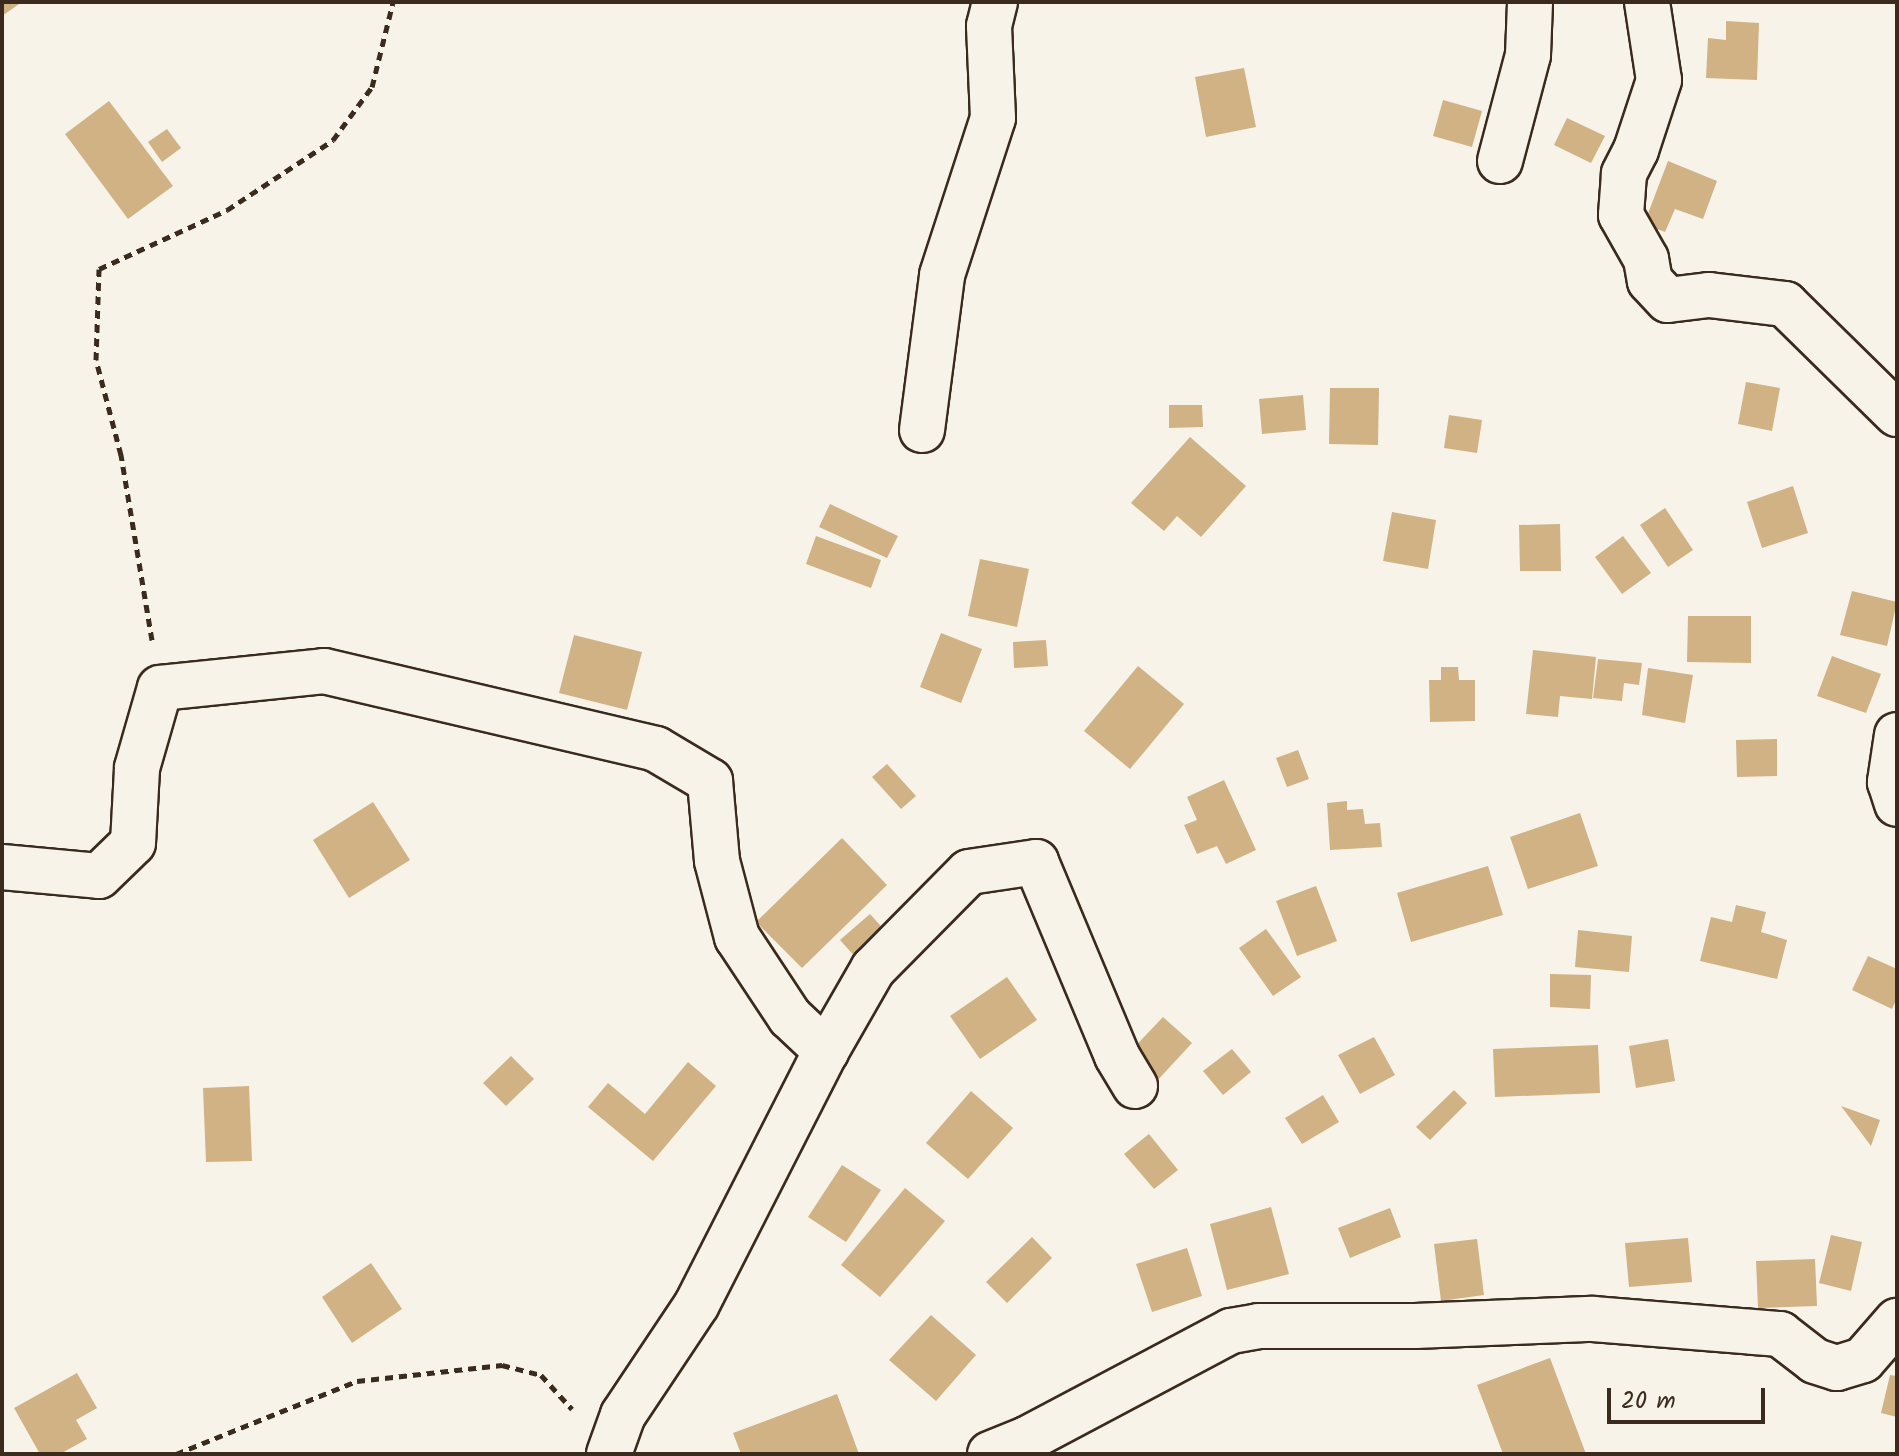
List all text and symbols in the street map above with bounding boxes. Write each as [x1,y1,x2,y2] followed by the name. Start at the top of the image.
[1611,1372,1769,1422] scale bar
[1621,1382,1676,1421] text: 20 m

